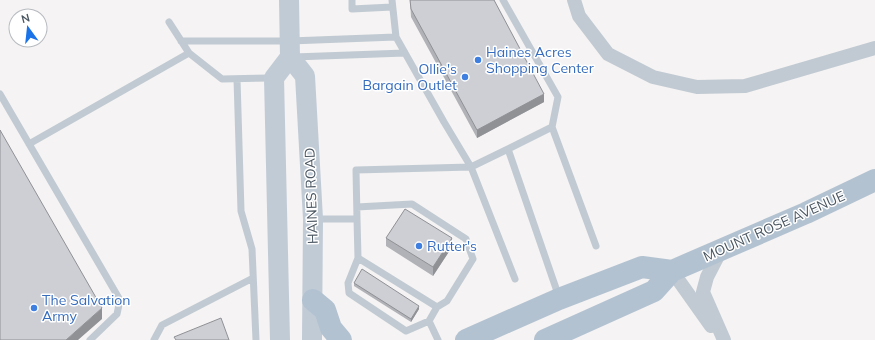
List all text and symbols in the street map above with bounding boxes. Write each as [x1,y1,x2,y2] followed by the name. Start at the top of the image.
[8,8,48,48] north arrow
[20,11,31,26] text: N
[486,43,595,77] place label: Haines Acres Shopping Center
[473,55,483,65] marker: Haines Acres Shopping Center
[362,60,457,94] place label: Ollie's Bargain Outlet
[460,72,470,82] marker: Ollie's Bargain Outlet
[300,147,322,245] street label: HAINES ROAD
[700,187,848,265] street label: MOUNT ROSE AVENUE
[427,237,477,255] place label: Rutter's
[414,241,424,251] marker: Rutter's
[42,291,131,325] place label: The Salvation Army
[29,303,39,313] marker: The Salvation Army

